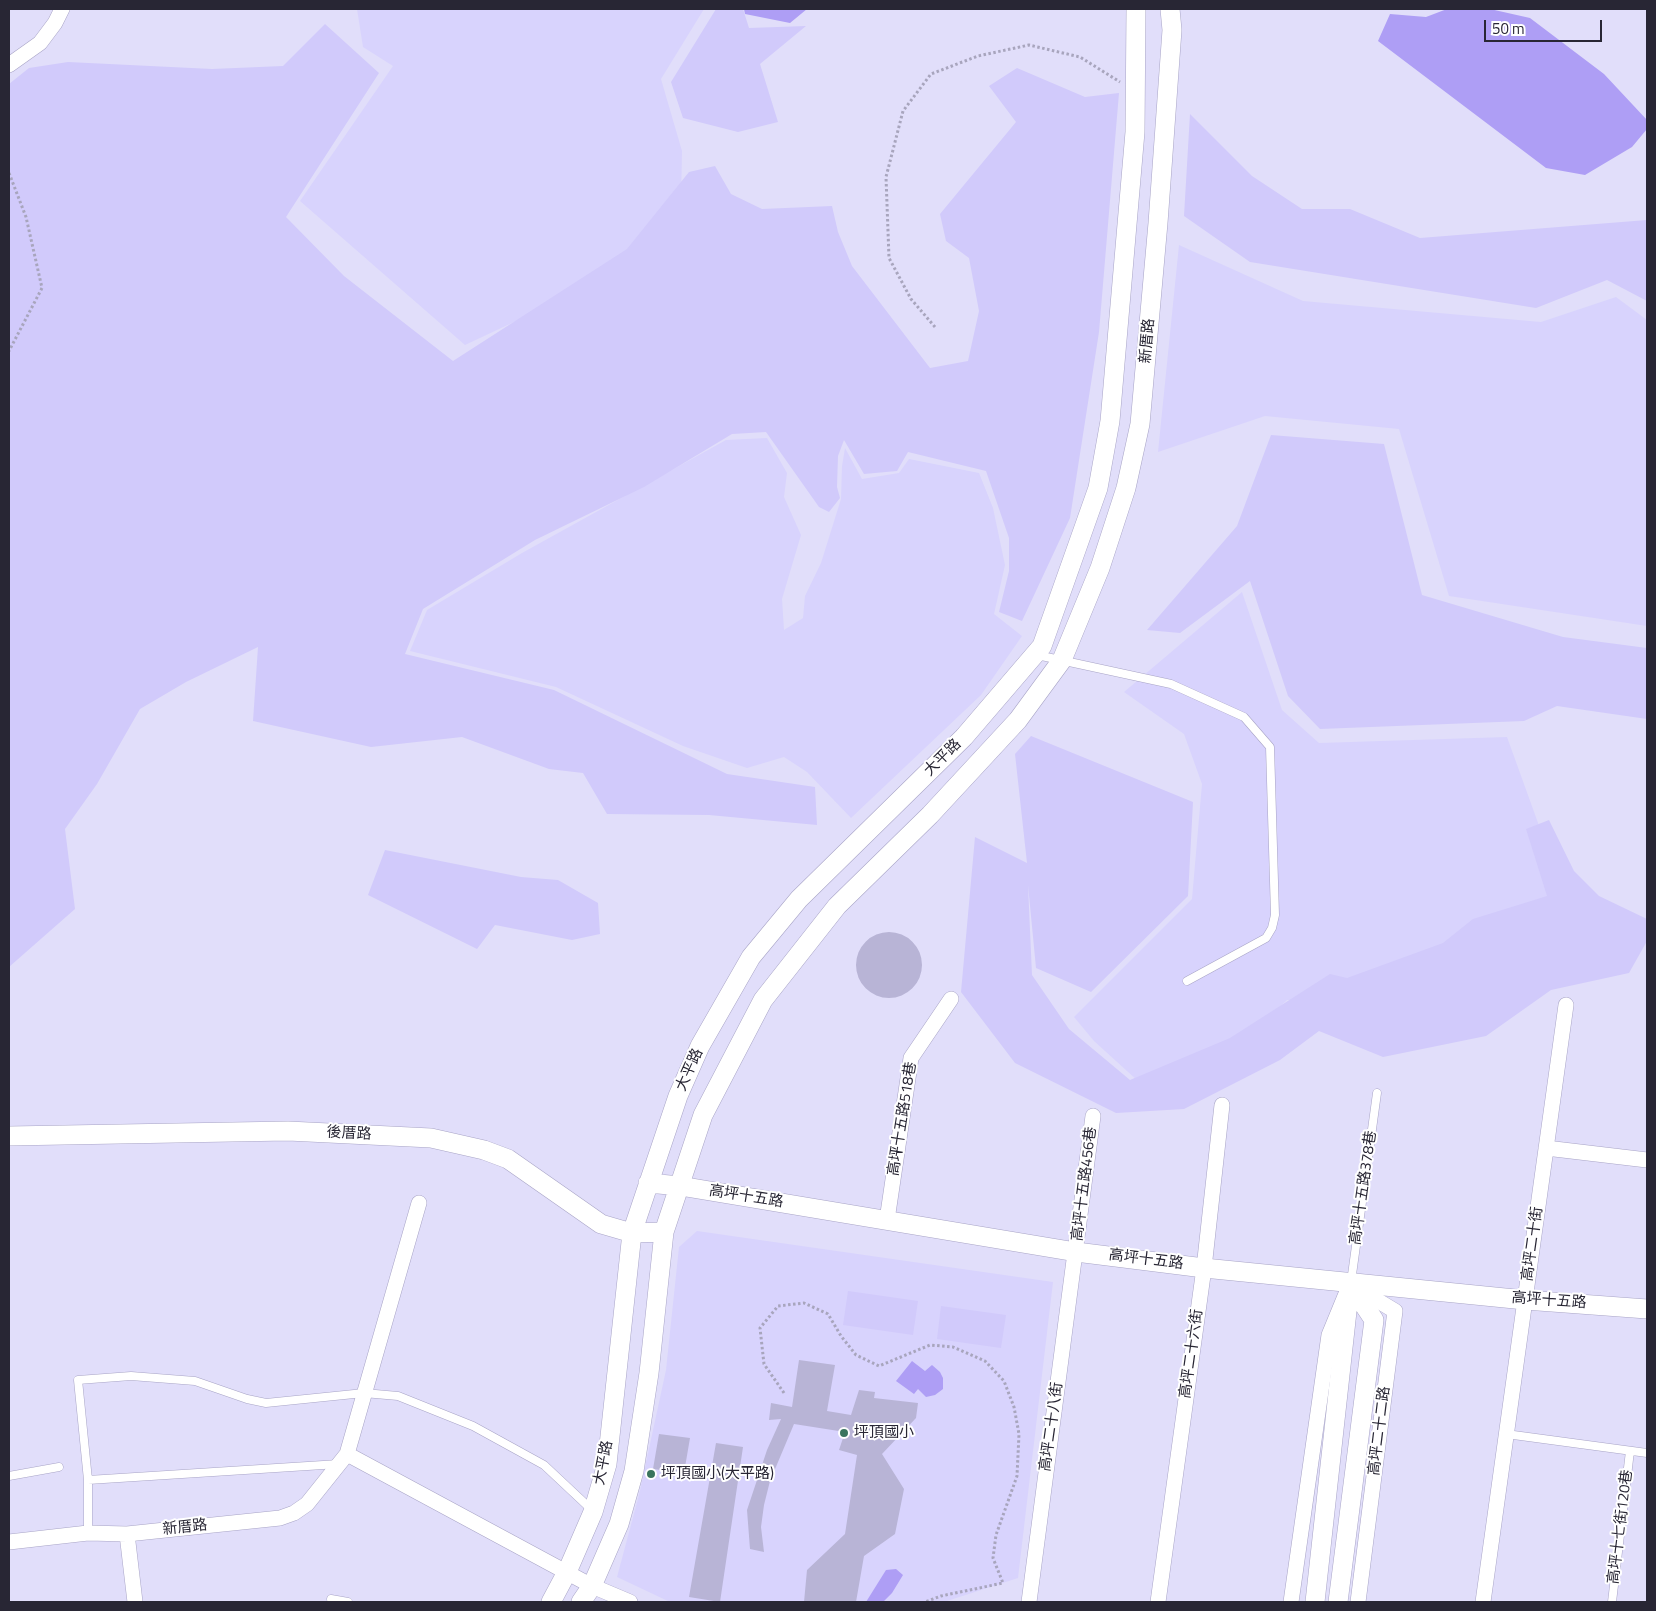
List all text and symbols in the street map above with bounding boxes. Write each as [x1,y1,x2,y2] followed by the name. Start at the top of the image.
[1486,10,1604,42] scale bar
[1492,17,1525,40] text: 50 m
[1137,318,1159,364] street label: 新厝路
[921,736,965,780] street label: 大平路
[673,1046,707,1094] street label: 大平路
[885,1061,921,1177] street label: 高坪十五路518巷
[326,1124,372,1144] street label: 後厝路
[1069,1126,1101,1242] street label: 高坪十五路456巷
[1347,1130,1381,1246] street label: 高坪十五路378巷
[708,1182,784,1212] street label: 高坪十五路
[1519,1206,1547,1282] street label: 高坪二十街
[1108,1246,1184,1274] street label: 高坪十五路
[1511,1289,1587,1313] street label: 高坪十五路
[1177,1308,1207,1400] street label: 高坪二十六街
[1037,1381,1067,1473] street label: 高坪二十八街
[1366,1385,1394,1477] street label: 高坪二十二路
[854,1424,914,1442] place label: 坪頂國小
[838,1427,850,1439] marker: 坪頂國小
[591,1439,617,1487] street label: 大平路
[661,1465,774,1483] place label: 坪頂國小(大平路)
[645,1468,657,1480] marker: 坪頂國小(大平路)
[1605,1469,1637,1585] street label: 高坪十七街120巷
[162,1517,208,1539] street label: 新厝路

